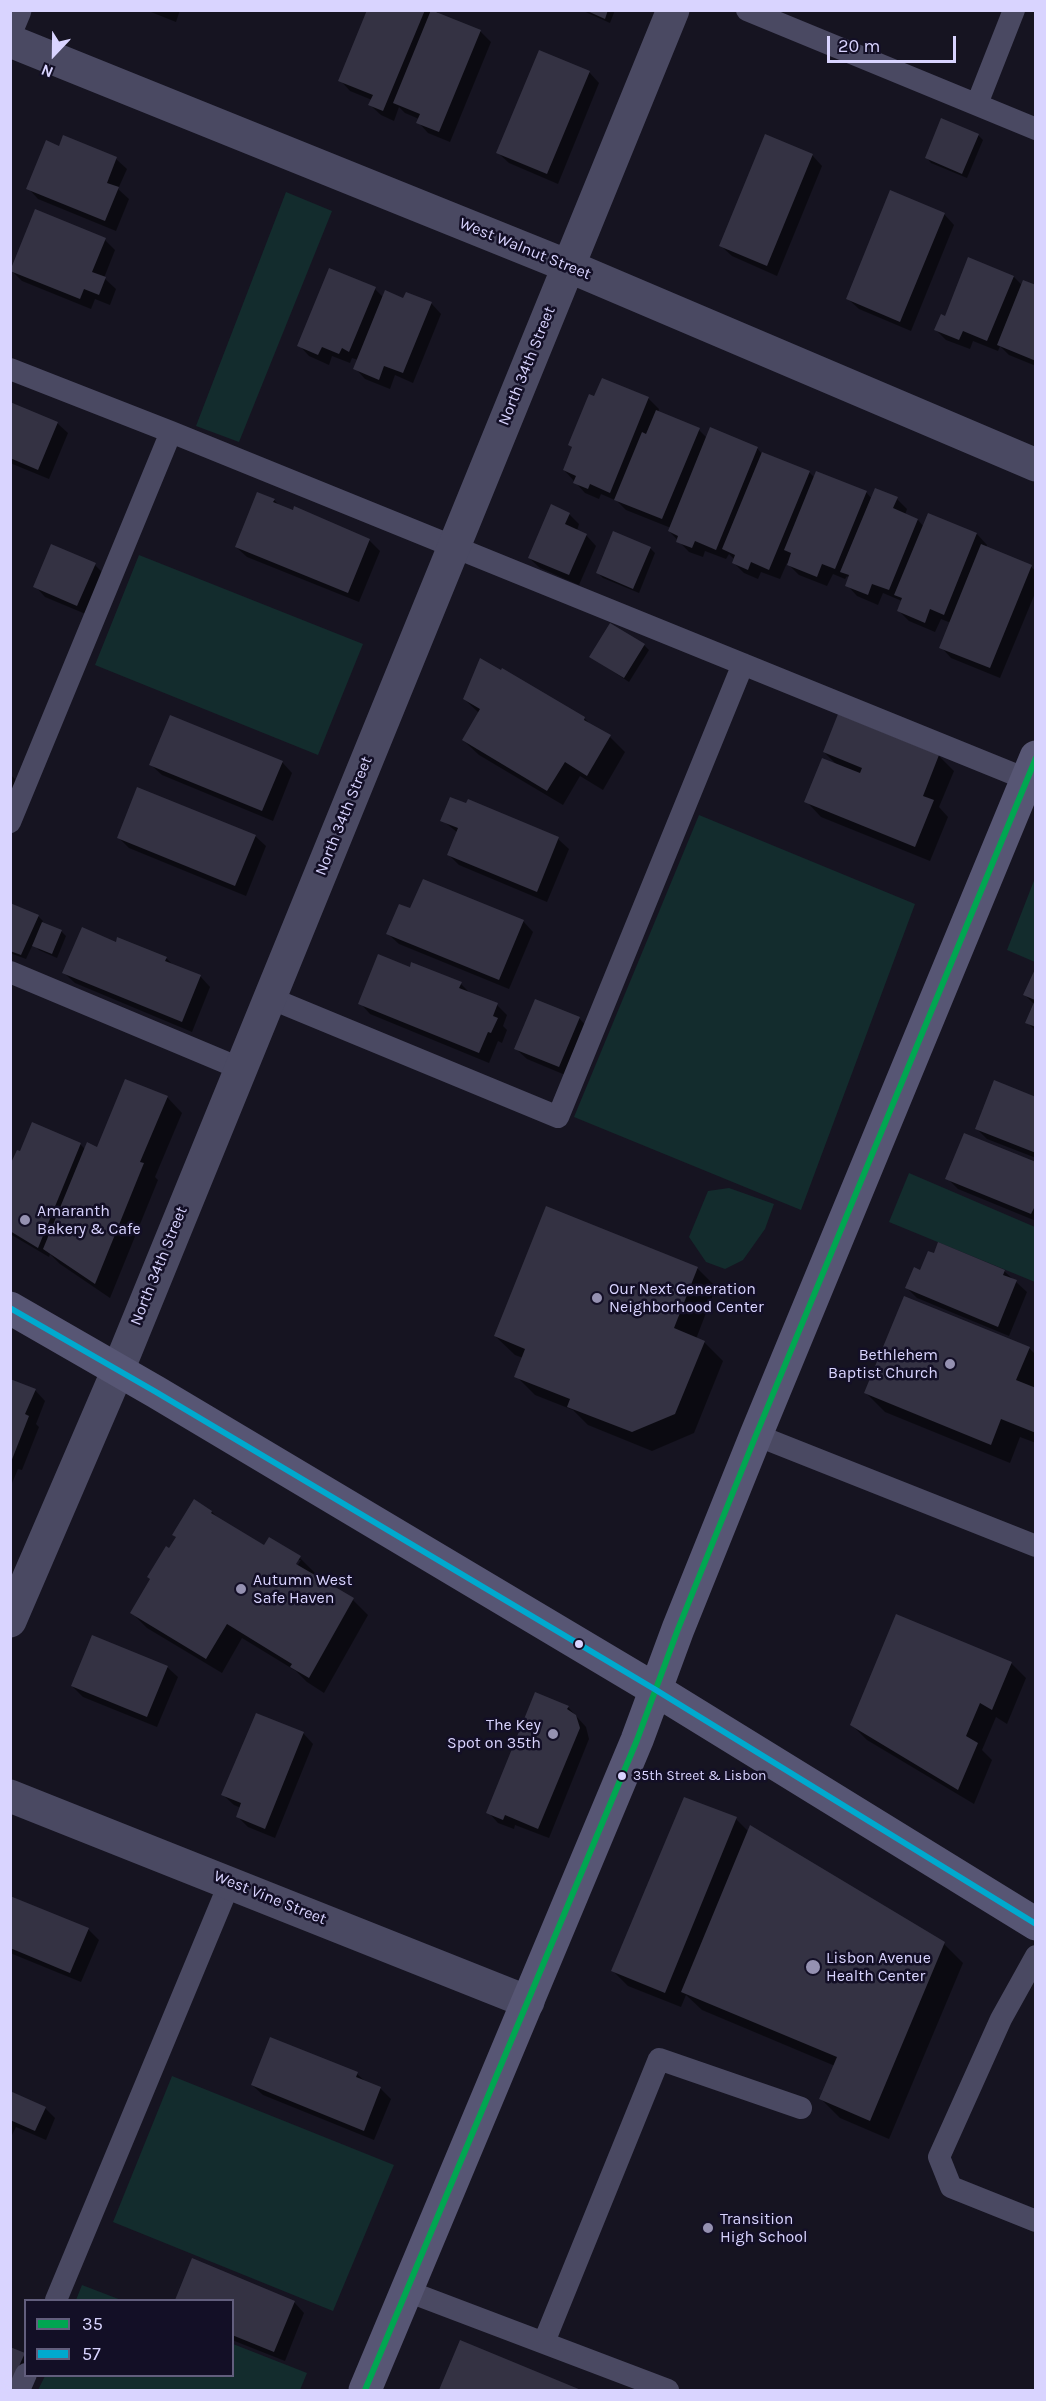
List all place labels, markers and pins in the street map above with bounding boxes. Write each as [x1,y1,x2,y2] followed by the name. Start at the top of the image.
[37,1201,141,1239] place label: Amaranth Bakery & Cafe
[18,1213,32,1227] marker: Amaranth Bakery & Cafe
[609,1279,764,1317] place label: Our Next Generation Neighborhood Center
[590,1291,604,1305] marker: Our Next Generation Neighborhood Center
[828,1345,938,1383] place label: Bethlehem Baptist Church
[943,1357,957,1371] marker: Bethlehem Baptist Church
[253,1570,352,1608] place label: Autumn West Safe Haven
[234,1582,248,1596] marker: Autumn West Safe Haven
[573,1638,585,1650] unlabelled marker
[447,1715,541,1753] place label: The Key Spot on 35th
[546,1727,560,1741] marker: The Key Spot on 35th
[633,1768,767,1784] place label: 35th Street & Lisbon
[616,1770,628,1782] marker: 35th Street & Lisbon
[826,1948,931,1986] place label: Lisbon Avenue Health Center
[804,1958,822,1976] marker: Lisbon Avenue Health Center
[720,2209,808,2247] place label: Transition High School
[701,2221,715,2235] marker: Transition High School

